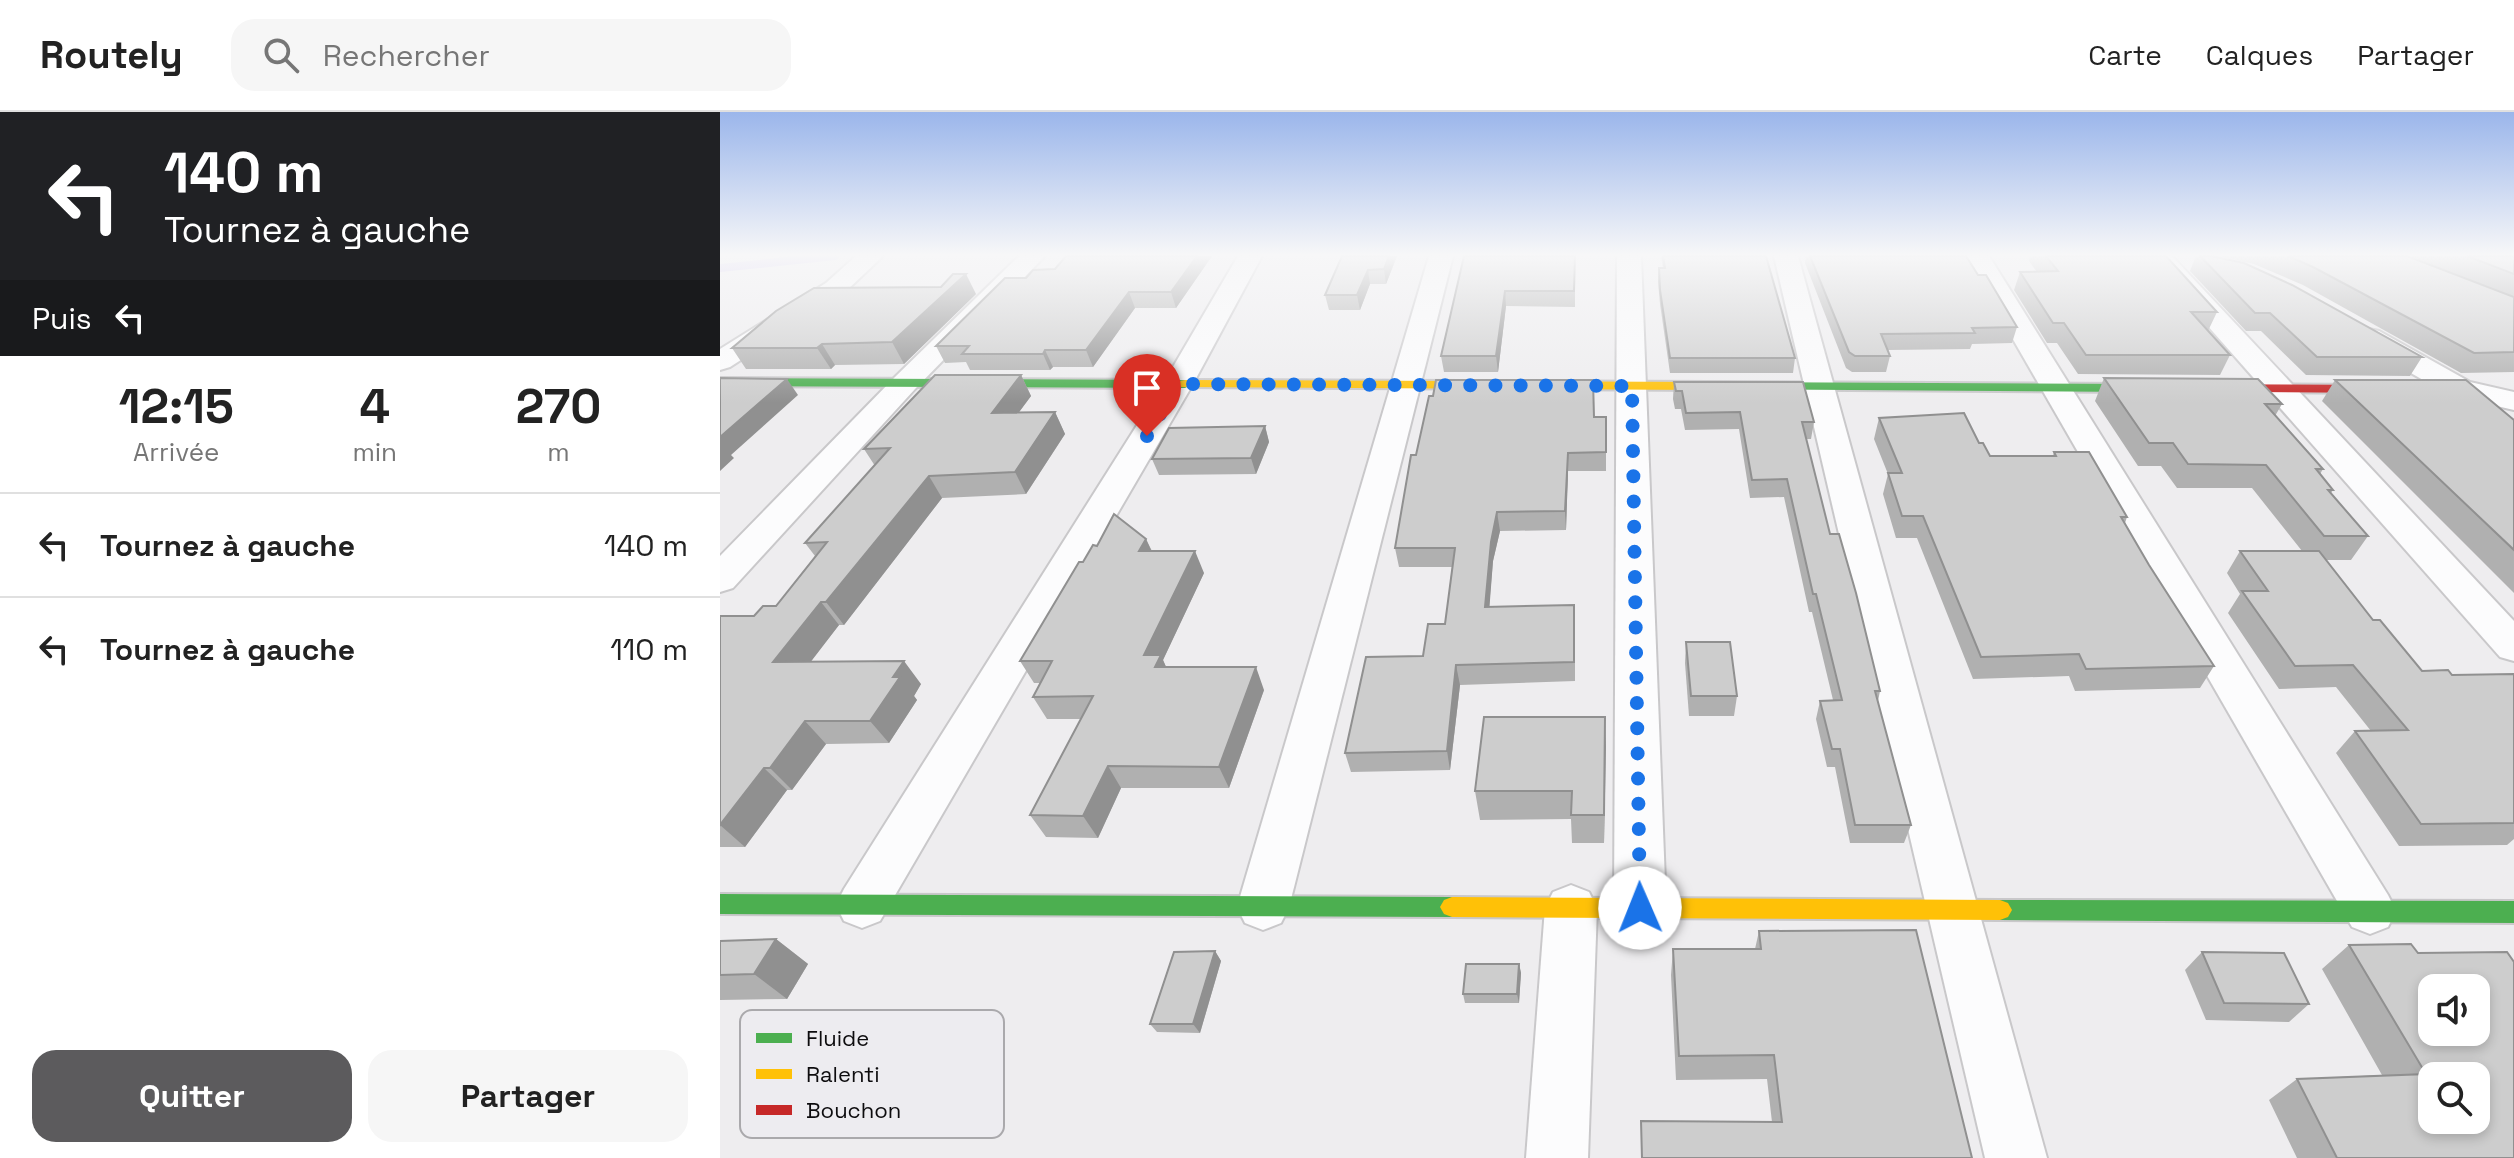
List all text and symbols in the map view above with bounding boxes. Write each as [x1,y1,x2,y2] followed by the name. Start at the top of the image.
[231,19,791,91] search box
[40,31,183,79] text: Routely
[259,33,303,77] icon: search
[323,36,490,75] text: Rechercher
[2088,37,2162,73] text: Carte
[2206,37,2313,73] text: Calques
[2357,37,2474,73] text: Partager
[164,137,323,208] text: 140 m
[32,144,136,248] icon: left
[164,207,470,253] text: Tournez à gauche
[108,296,152,340] icon: left
[32,299,92,338] text: Puis
[1113,354,1181,436] pin
[1125,366,1169,410] icon: arrive
[119,376,234,437] text: 12:15
[359,376,390,437] text: 4
[516,376,601,437] text: 270
[133,435,220,469] text: Arrivée
[352,435,397,469] text: min
[547,435,570,469] text: m
[32,523,76,567] icon: left
[100,526,355,565] text: Tournez à gauche
[604,526,688,565] text: 140 m
[32,627,76,671] icon: left
[100,630,355,669] text: Tournez à gauche
[610,630,688,669] text: 110 m
[1598,866,1682,950] position arrow
[2418,974,2490,1134] map controls
[2418,974,2490,1046] button: sound
[740,1010,1004,1138] legend
[806,1024,869,1052] text: Fluide
[32,1050,352,1142] button: Quitter
[368,1050,688,1142] button: Partager
[806,1060,880,1088] text: Ralenti
[2418,1062,2490,1134] button: search
[806,1096,901,1124] text: Bouchon

